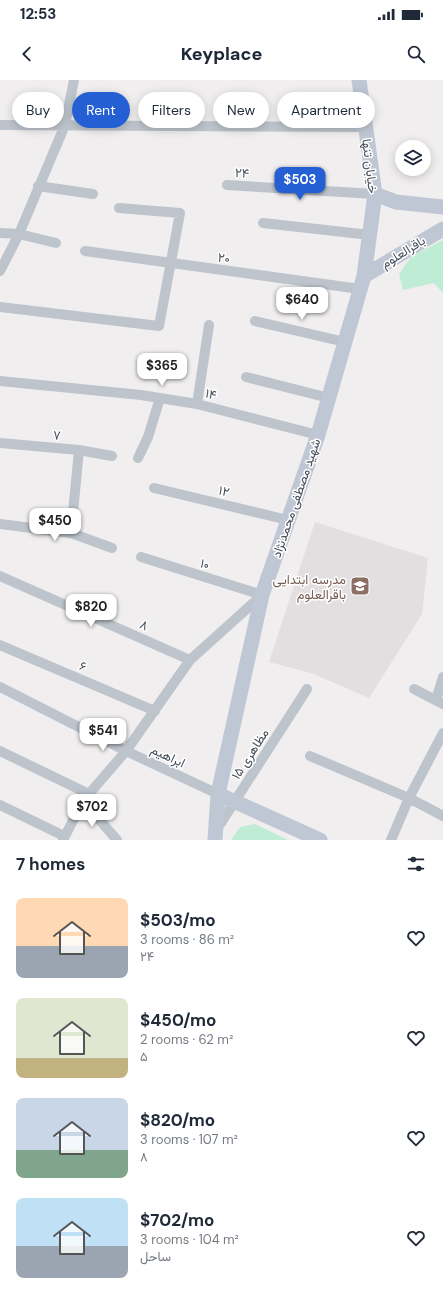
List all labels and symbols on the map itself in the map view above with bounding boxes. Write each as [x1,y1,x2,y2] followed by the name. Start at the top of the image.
[358,138,382,195] street label: خیابان تنها
[234,164,250,182] street label: ۲۴
[276,167,324,201] pin: $503
[378,232,428,272] street label: باقرالعلوم
[217,249,231,267] street label: ۲۰
[278,287,326,321] pin: $640
[138,353,186,387] pin: $365
[204,384,218,404] street label: ۱۴
[52,426,62,444] street label: ۷
[268,436,324,560] street label: شهید مصطفی محمدنژاد
[217,481,231,501] street label: ۱۲
[31,508,79,542] pin: $450
[198,555,212,573] street label: ۱۰
[273,571,346,603] place label: مدرسه ابتدایی باقرالعلوم
[349,575,371,597] school or university icon: مدرسه ابتدایی باقرالعلوم
[67,594,115,628] pin: $820
[137,616,151,634] street label: ۸
[77,657,89,675] street label: ۶
[79,718,127,752] pin: $541
[227,725,273,783] street label: ۱۵ مظاهری
[148,741,188,771] street label: ابراهیم
[68,794,116,828] pin: $702

